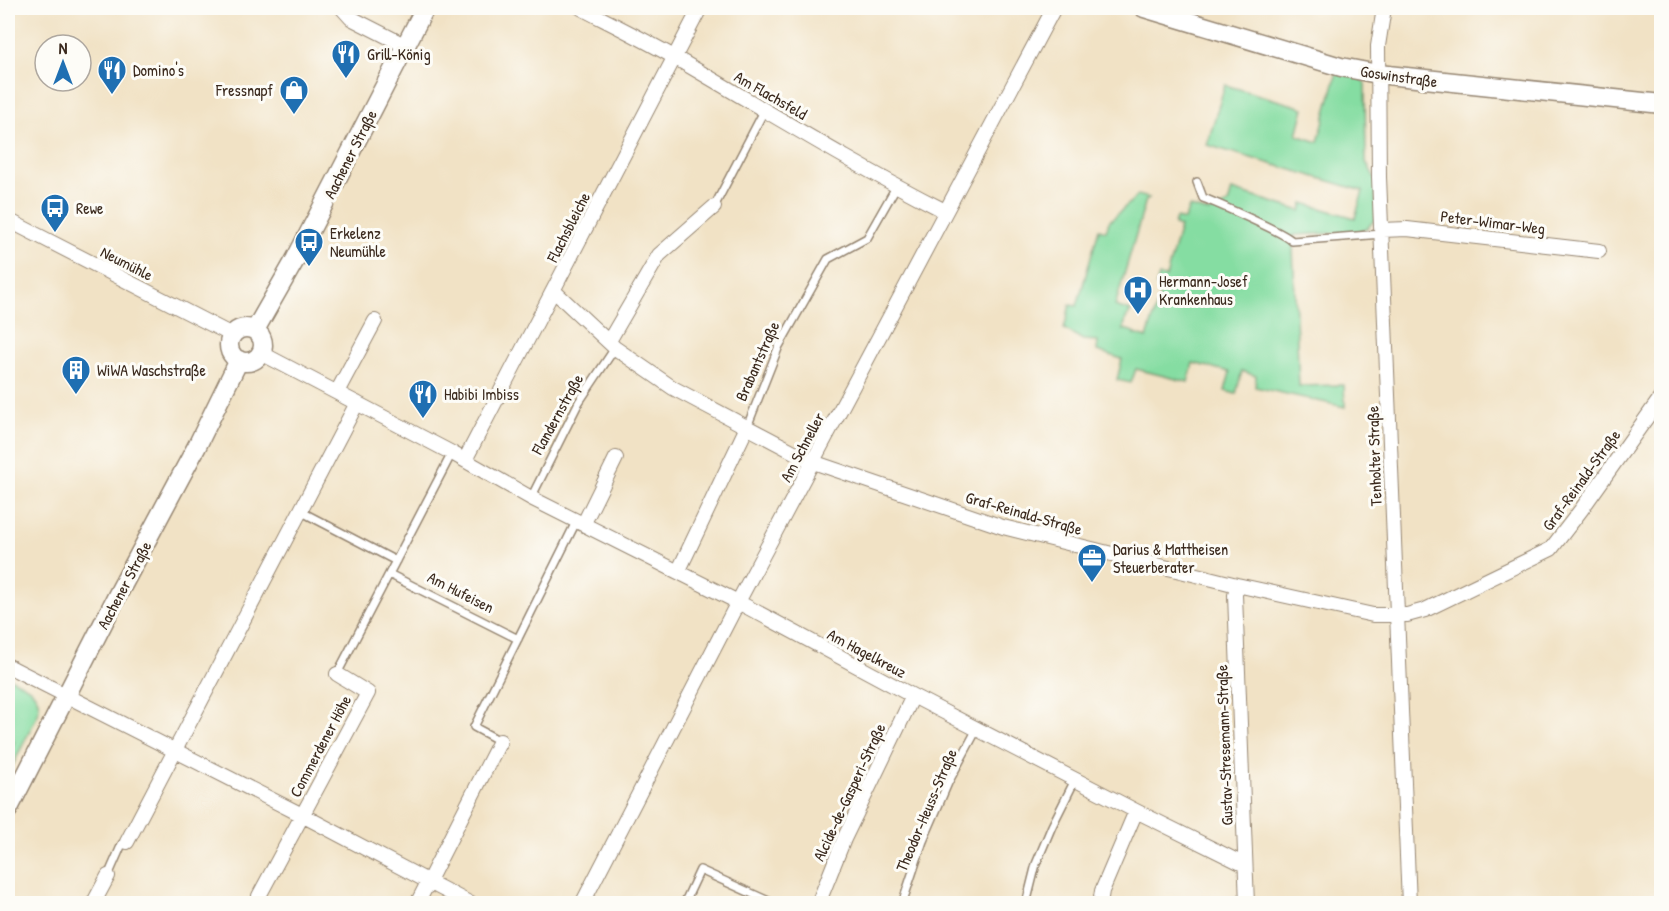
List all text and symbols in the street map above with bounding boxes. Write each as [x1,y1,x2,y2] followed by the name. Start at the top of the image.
[33,33,93,93] north arrow
[59,37,68,59] text: N
[330,38,362,80] restaurant icon: Grill-König
[367,43,431,65] place label: Grill-König
[96,54,128,96] restaurant icon: Domino's
[133,59,184,81] place label: Domino's
[1359,60,1439,92] street label: Goswinstraße
[731,65,811,125] street label: Am Flachsfeld
[278,74,310,116] shop icon: Fressnapf
[215,79,273,101] place label: Fressnapf
[318,105,382,202] street label: Aachener Straße
[541,188,595,267] street label: Flachsbleiche
[39,192,71,234] bus stop icon: Rewe
[76,197,104,219] place label: Rewe
[1439,205,1547,239] street label: Peter-Wimar-Weg
[330,222,387,262] place label: Erkelenz Neumühle
[293,226,325,268] bus stop icon: Erkelenz Neumühle
[97,241,157,286] street label: Neumühle
[1159,270,1248,310] place label: Hermann-Josef Krankenhaus
[1122,274,1154,316] hospital icon: Hermann-Josef Krankenhaus
[730,317,785,404] street label: Brabantstraße
[60,354,92,396] building icon: WiWA Waschstraße
[97,359,207,381] place label: WiWA Waschstraße
[525,369,588,459] street label: Flandernstraße
[407,378,439,420] restaurant icon: Habibi Imbiss
[444,383,519,405] place label: Habibi Imbiss
[1361,405,1387,507] street label: Tenholter Straße
[775,408,829,486] street label: Am Schneller
[1537,424,1626,535] street label: Graf-Reinald-Straße
[963,486,1085,540] street label: Graf-Reinald-Straße
[92,536,157,633] street label: Aachener Straße
[1113,538,1228,578] place label: Darius & Mattheisen Steuerberater
[1076,542,1108,584] office icon: Darius & Mattheisen Steuerberater
[424,566,498,618] street label: Am Hufeisen
[824,623,910,683] street label: Am Hagelkreuz
[1210,664,1238,826] street label: Gustav-Stresemann-Straße
[284,691,356,801] street label: Commerdener Höhe
[807,719,891,864] street label: Alcide-de-Gasperi-Straße
[890,745,962,875] street label: Theodor-Heuss-Straße

